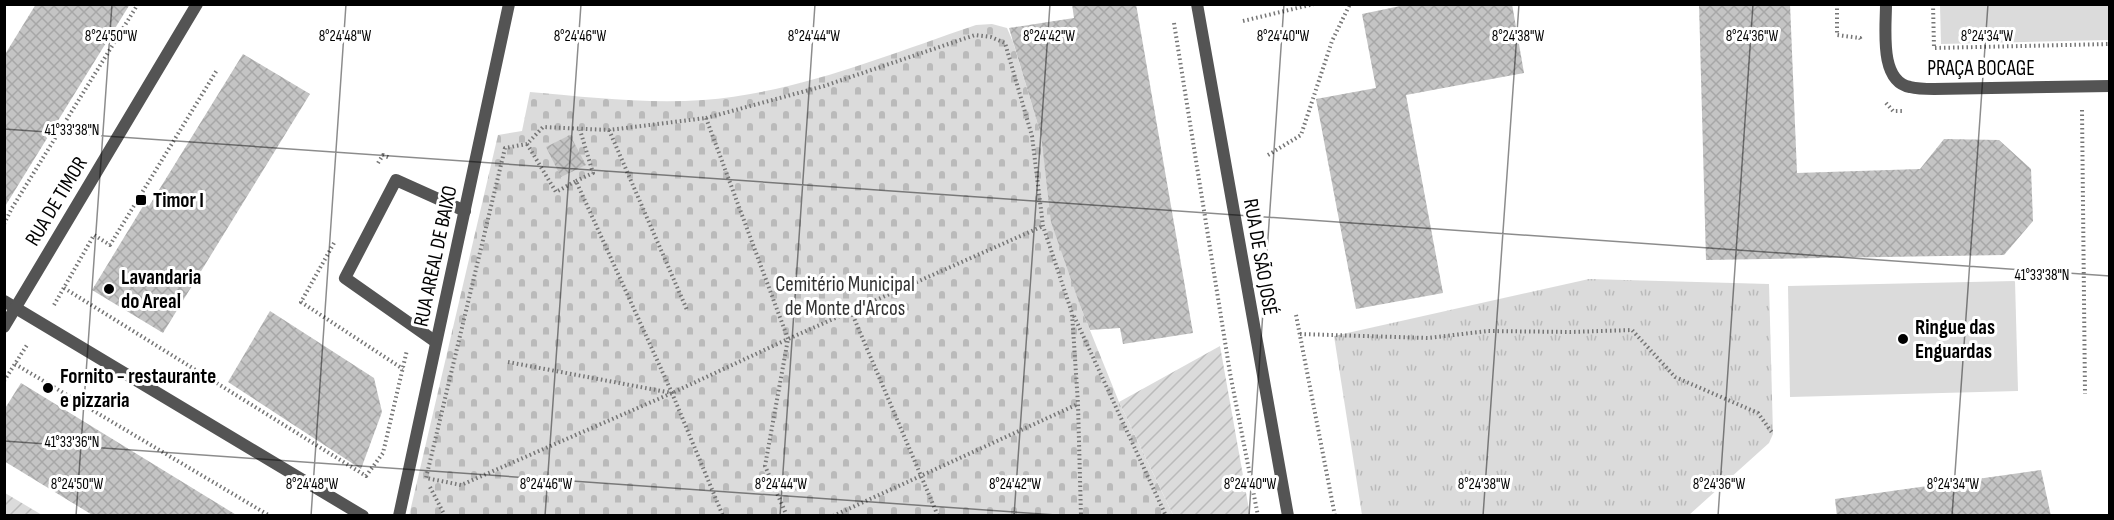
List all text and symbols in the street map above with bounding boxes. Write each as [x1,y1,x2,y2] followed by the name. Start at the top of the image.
[85,27,137,46] text: 8°24'50"W
[319,27,371,46] text: 8°24'48"W
[554,27,606,46] text: 8°24'46"W
[788,27,840,46] text: 8°24'44"W
[1023,27,1075,46] text: 8°24'42"W
[1257,27,1310,46] text: 8°24'40"W
[1492,27,1544,46] text: 8°24'38"W
[1726,27,1778,46] text: 8°24'36"W
[1961,27,2013,46] text: 8°24'34"W
[1927,56,2035,81] street label: PRAÇA BOCAGE
[45,121,99,140] text: 41°33'38"N
[20,152,93,250] street label: RUA DE TIMOR
[408,183,463,329] street label: RUA AREAL DE BAIXO
[153,188,204,213] place label: Timor I
[134,193,148,207] marker: Timor I
[1238,197,1283,317] street label: RUA DE SÃO JOSÉ
[121,265,201,314] place label: Lavandaria do Areal
[2015,266,2069,285] text: 41°33'38"N
[775,272,915,321] park label: Cemitério Municipal de Monte d'Arcos
[102,282,116,296] marker: Lavandaria do Areal
[1915,315,1995,364] place label: Ringue das Enguardas
[1896,332,1910,346] marker: Ringue das Enguardas
[60,364,216,413] place label: Fornito - restaurante e pizzaria
[41,381,55,395] marker: Fornito - restaurante e pizzaria
[44,433,100,452] text: 41°33'36"N
[51,475,103,494] text: 8°24'50"W
[286,475,338,494] text: 8°24'48"W
[520,475,572,494] text: 8°24'46"W
[755,475,807,494] text: 8°24'44"W
[989,475,1041,494] text: 8°24'42"W
[1224,475,1277,494] text: 8°24'40"W
[1458,475,1510,494] text: 8°24'38"W
[1693,475,1745,494] text: 8°24'36"W
[1927,475,1979,494] text: 8°24'34"W

